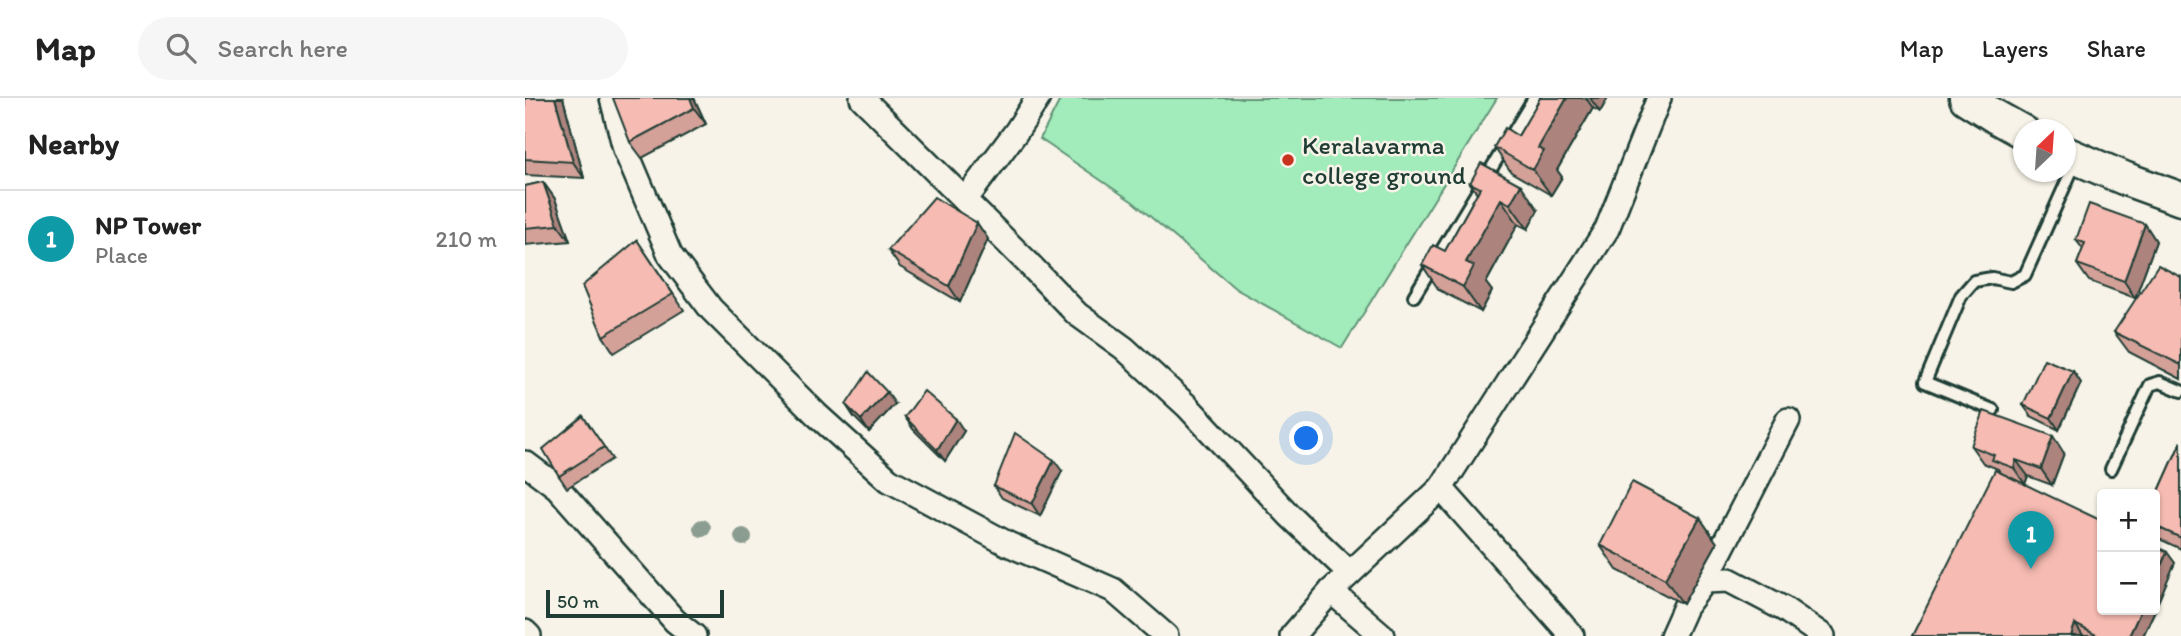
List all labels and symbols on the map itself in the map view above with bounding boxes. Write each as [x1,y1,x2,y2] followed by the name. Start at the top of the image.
[2013,119,2076,182] north arrow
[1302,129,1466,191] place label: Keralavarma college ground
[1280,152,1296,168] marker: Keralavarma college ground
[1289,421,1323,455] your location
[2008,511,2054,569] pin: 1
[546,587,725,619] scale bar

